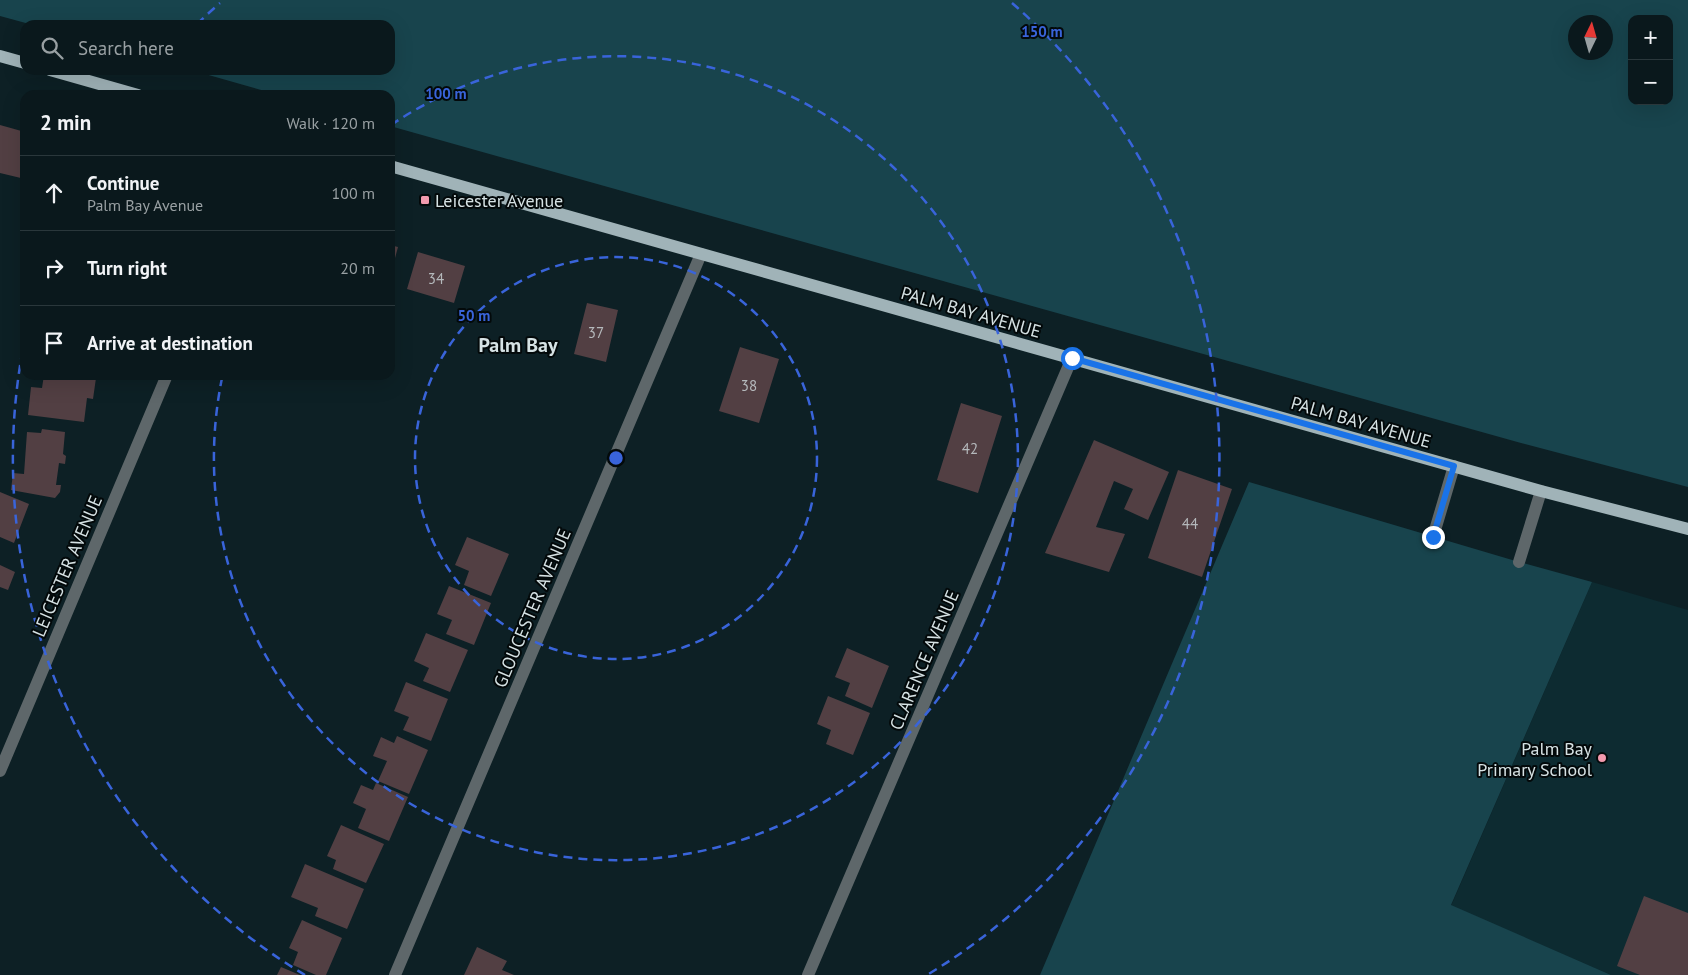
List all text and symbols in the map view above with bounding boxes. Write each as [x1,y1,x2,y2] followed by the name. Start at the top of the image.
[1568,15,1613,60] north arrow
[1628,15,1673,105] map controls
[1628,15,1673,60] button: +
[20,20,395,75] search box
[1021,22,1063,41] text: 150 m
[38,34,66,62] icon: search
[78,36,174,60] text: Search here
[1628,60,1673,105] button: −
[425,84,467,103] text: 100 m
[40,109,91,136] text: 2 min
[286,113,375,133] text: Walk · 120 m
[87,171,159,195] text: Continue
[40,179,68,207] icon: ahead
[332,183,375,203] text: 100 m
[435,189,563,212] place label: Leicester Avenue
[419,194,431,206] marker: Leicester Avenue
[87,195,203,215] text: Palm Bay Avenue
[40,254,68,282] icon: right
[87,256,167,280] text: Turn right
[340,258,375,278] text: 20 m
[428,269,444,288] house number: 34
[898,281,1044,343] street label: PALM BAY AVENUE
[458,306,490,325] text: 50 m
[588,323,604,342] house number: 37
[40,329,68,357] icon: arrive
[87,331,253,355] text: Arrive at destination
[478,332,558,358] district label: Palm Bay
[1061,347,1084,370] route start
[741,376,757,395] house number: 38
[1288,391,1434,453] street label: PALM BAY AVENUE
[962,439,978,458] house number: 42
[607,449,625,467] centre of rings
[27,492,107,640] street label: LEICESTER AVENUE
[1182,514,1198,533] house number: 44
[488,525,576,691] street label: GLOUCESTER AVENUE
[1422,526,1445,549] route end
[884,586,964,734] street label: CLARENCE AVENUE
[1477,737,1593,781] place label: Palm Bay Primary School
[1596,752,1608,764] marker: Palm Bay Primary School

